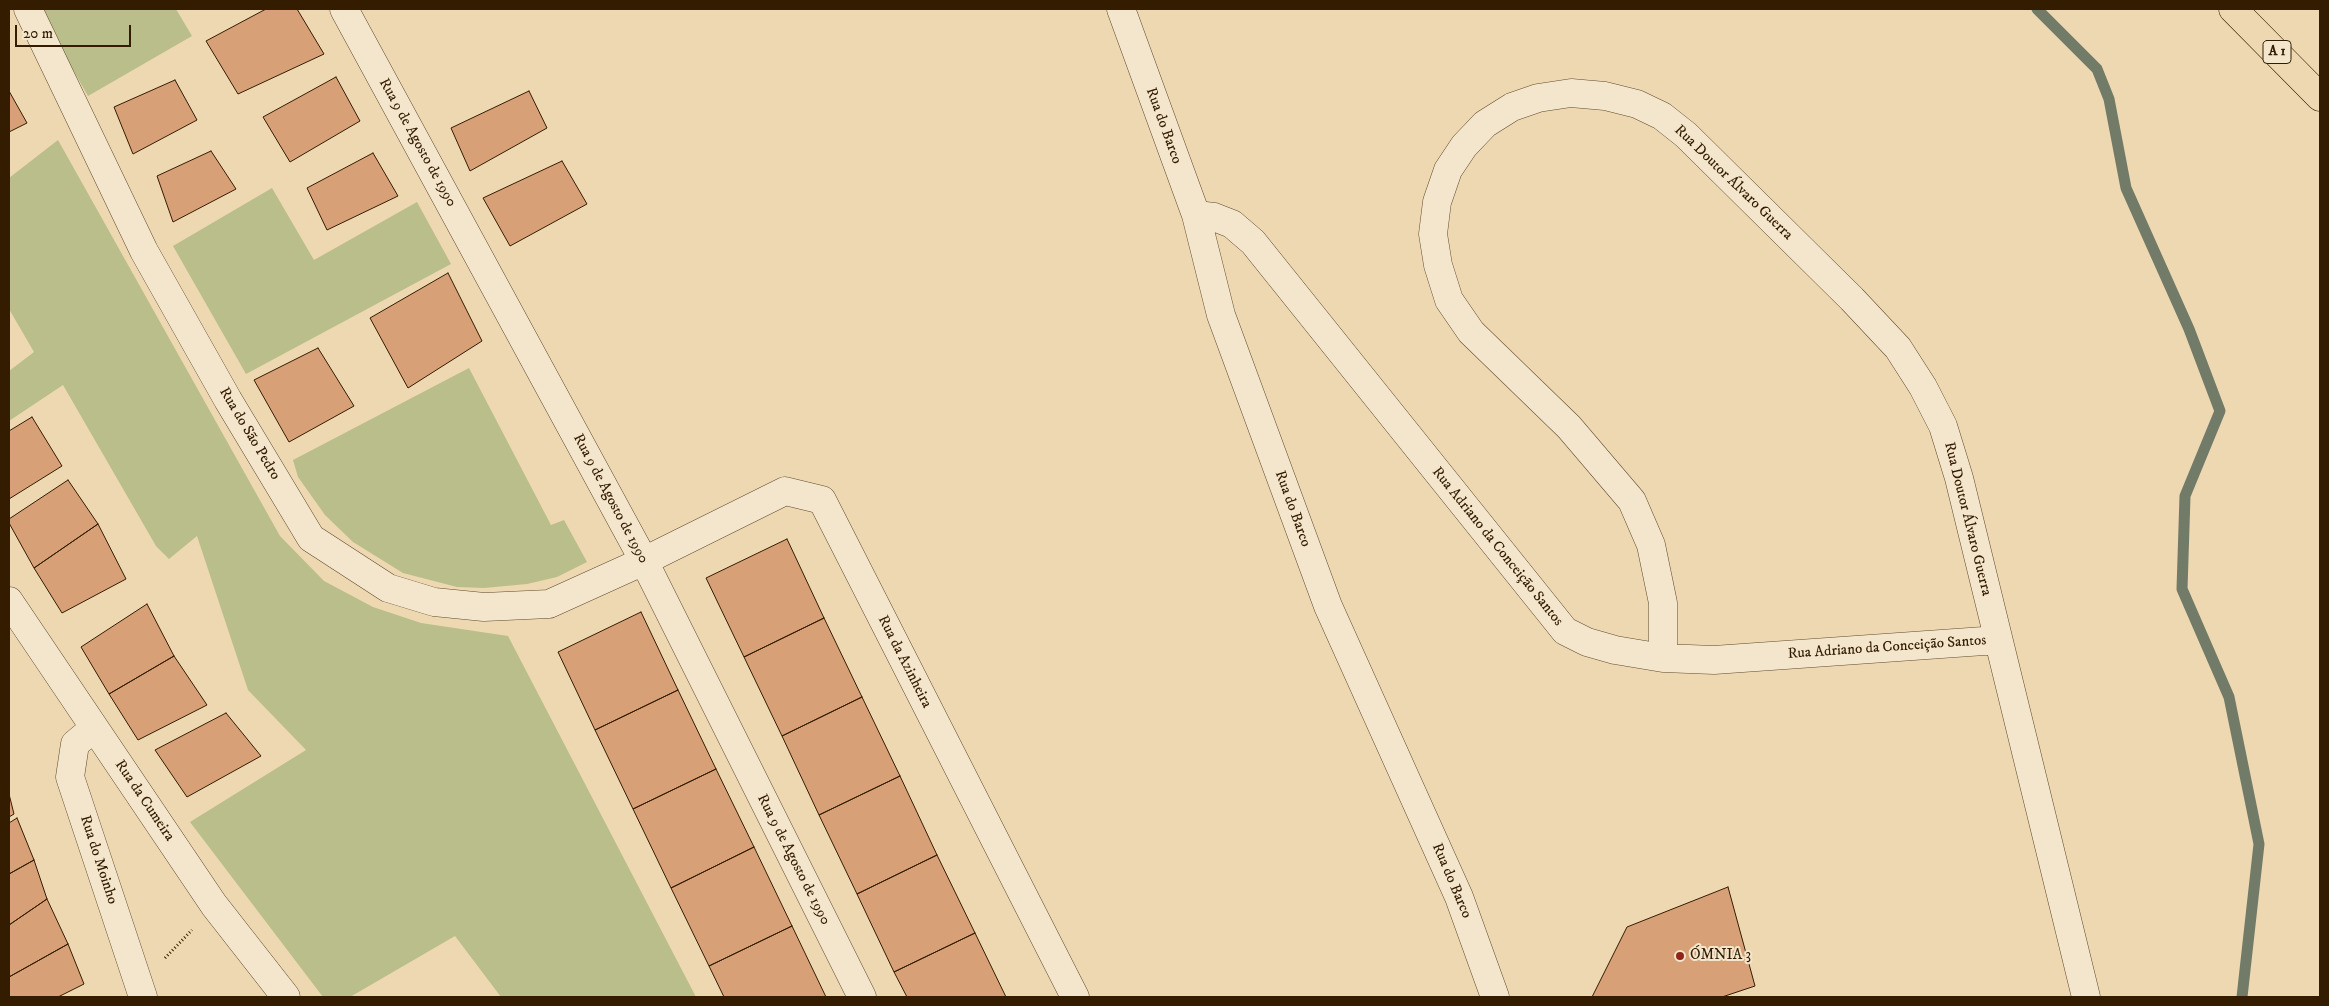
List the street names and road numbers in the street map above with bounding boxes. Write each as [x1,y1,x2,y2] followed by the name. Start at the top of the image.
[2263,41,2291,64] road number: A 1
[374,76,460,210] street label: Rua 9 de Agosto de 1990
[1141,85,1185,167] street label: Rua do Barco
[1670,122,1796,244] street label: Rua Doutor Álvaro Guerra
[214,385,284,483] street label: Rua do São Pedro
[568,431,652,567] street label: Rua 9 de Agosto de 1990
[1939,440,1995,598] street label: Rua Doutor Álvaro Guerra
[1427,464,1567,630] street label: Rua Adriano da Conceição Santos
[1270,468,1314,550] street label: Rua do Barco
[873,613,935,711] street label: Rua da Azinheira
[1787,632,1987,664] street label: Rua Adriano da Conceição Santos
[110,757,178,845] street label: Rua da Cumeira
[752,792,834,928] street label: Rua 9 de Agosto de 1990
[75,813,121,907] street label: Rua do Moinho
[1427,841,1475,921] street label: Rua do Barco

